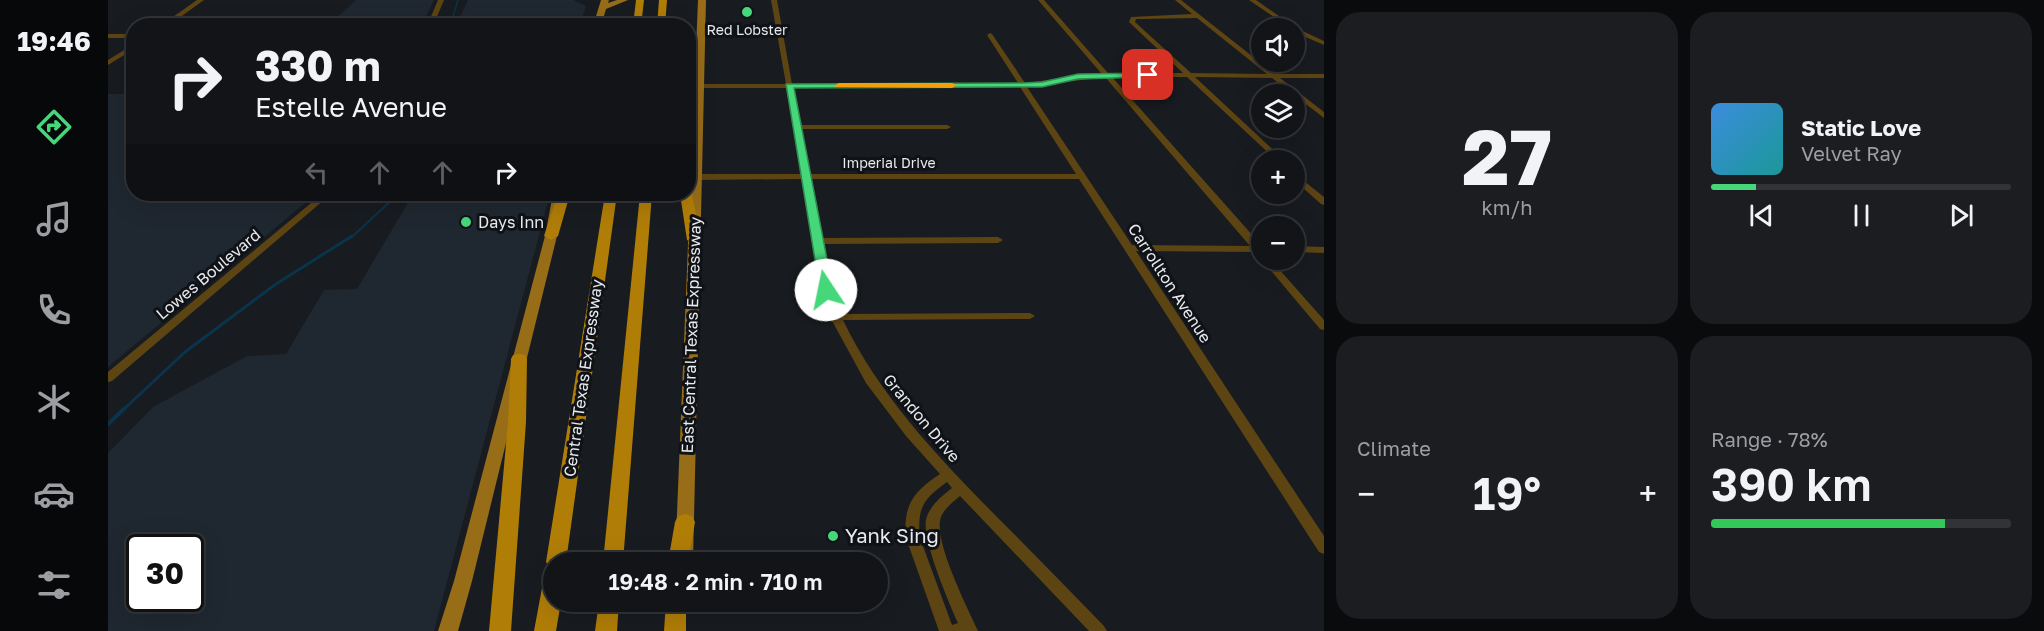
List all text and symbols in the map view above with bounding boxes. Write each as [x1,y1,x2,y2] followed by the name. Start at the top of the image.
[740,5,754,19] marker: Red Lobster
[1251,18,1305,270] map controls
[1251,18,1305,72] button: sound
[706,21,788,38] place label: Red Lobster
[17,25,91,57] text: 19:46
[255,40,381,90] text: 330 m
[156,42,234,120] icon: right
[1122,49,1173,100] pin
[1131,58,1164,91] icon: arrive
[1251,84,1305,138] button: layers
[255,91,447,123] text: Estelle Avenue
[33,106,75,148] icon: directions
[1462,109,1552,202] text: 27
[1801,114,1921,141] text: Static Love
[1801,141,1902,165] text: Velvet Ray
[1251,150,1305,204] button: +
[842,154,936,171] street label: Imperial Drive
[300,156,333,189] icon: left
[363,156,396,189] icon: ahead
[426,156,459,189] icon: ahead
[489,156,522,189] icon: right
[1482,195,1532,219] text: km/h
[33,198,75,240] icon: music
[1745,199,1778,232] icon: previous
[1845,199,1878,232] icon: pause
[1945,199,1978,232] icon: next
[478,212,544,232] place label: Days Inn
[459,215,473,229] marker: Days Inn
[677,216,705,454] street label: East Central Texas Expressway
[1251,216,1305,270] button: −
[1124,220,1216,346] street label: Carrollton Avenue
[152,224,264,324] street label: Lowes Boulevard
[794,258,858,322] position arrow
[559,278,607,478] street label: Central Texas Expressway
[33,289,75,331] icon: phone
[879,370,965,466] street label: Grandon Drive
[33,381,75,423] icon: climate
[1711,427,1828,451] text: Range · 78%
[1357,436,1431,460] text: Climate
[1711,457,1872,511] text: 390 km
[1473,466,1541,520] text: 19°
[33,473,75,515] icon: car
[1357,474,1375,513] text: −
[1639,474,1657,513] text: +
[845,523,939,547] place label: Yank Sing
[826,529,840,543] marker: Yank Sing
[126,534,204,612] speed limit sign: 30
[33,564,75,606] icon: filters
[609,568,822,595] text: 19:48 · 2 min · 710 m

